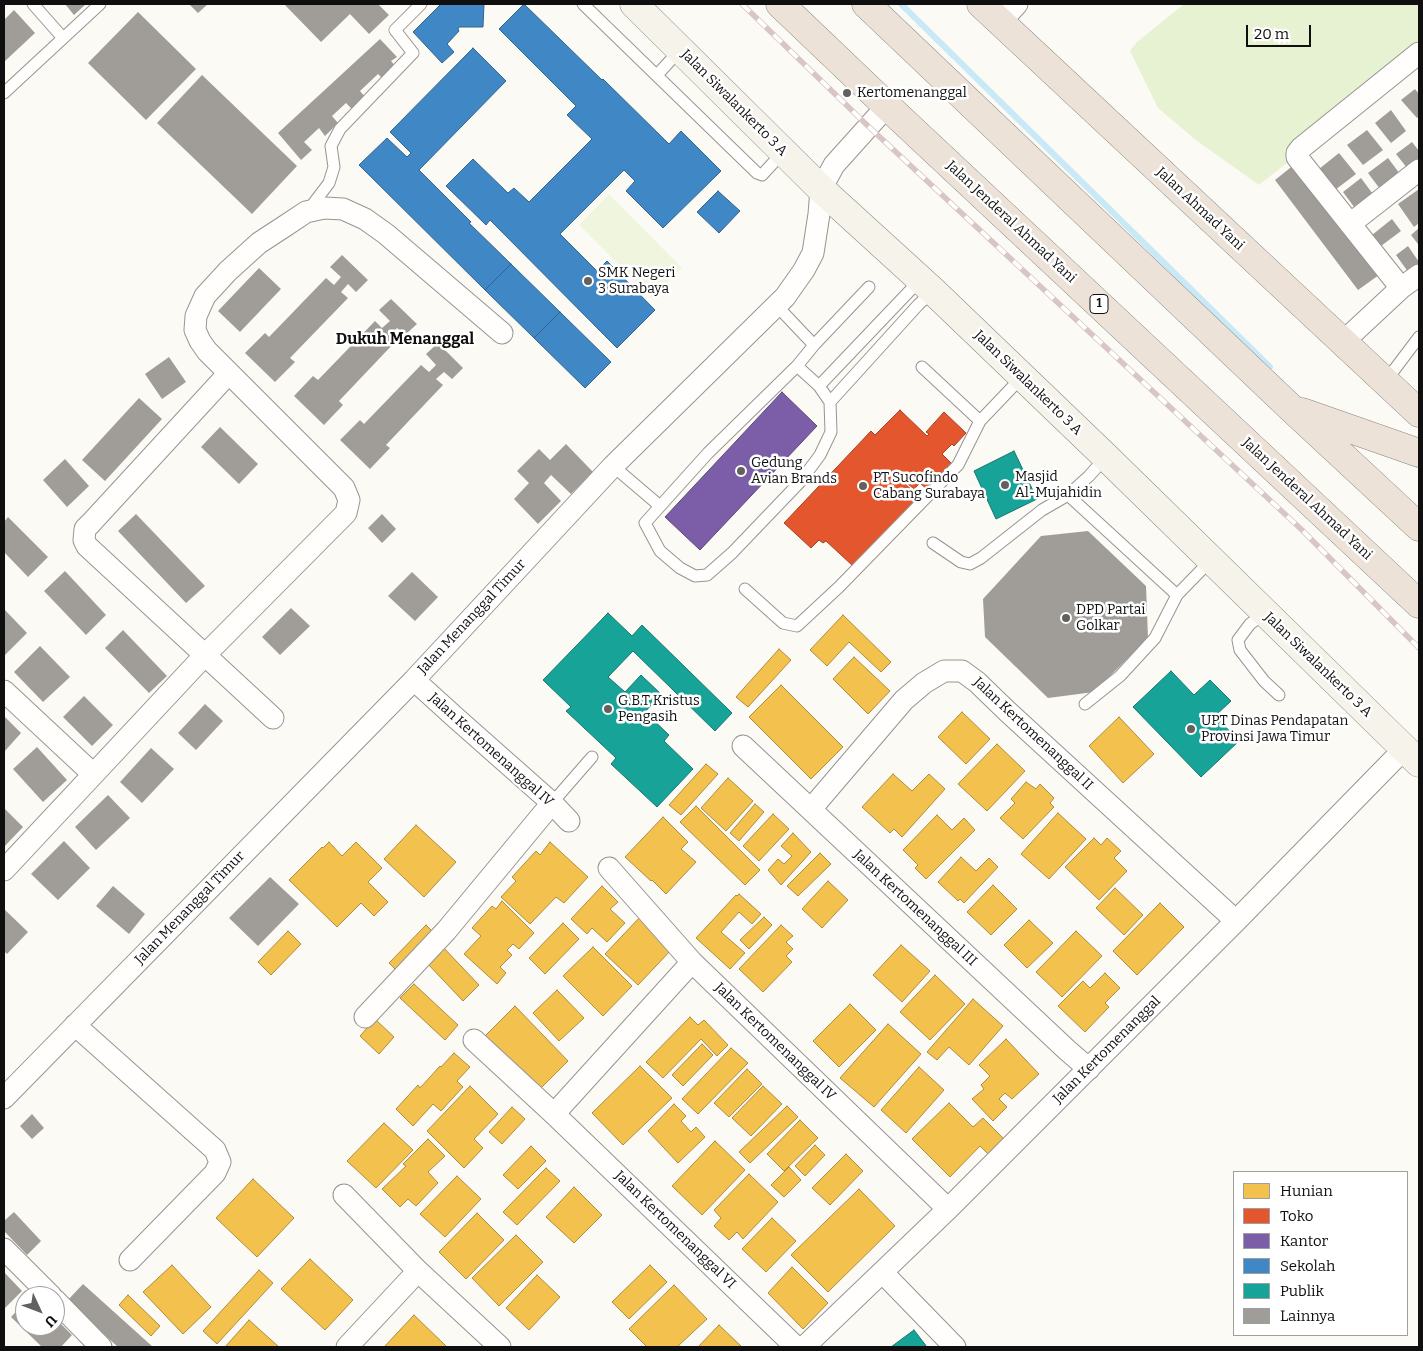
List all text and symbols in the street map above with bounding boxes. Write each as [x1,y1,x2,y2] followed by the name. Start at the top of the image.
[1248,15,1313,47] scale bar
[1254,25,1289,43] text: 20 m
[677,46,791,160] street label: Jalan Siwalankerto 3 A
[857,85,967,101] place label: Kertomenanggal
[841,87,853,99] marker: Kertomenanggal
[943,157,1079,287] street label: Jalan Jenderal Ahmad Yani
[1153,164,1247,254] street label: Jalan Ahmad Yani
[598,265,675,298] place label: SMK Negeri 3 Surabaya
[582,275,594,287] marker: SMK Negeri 3 Surabaya
[1090,294,1108,314] road number: 1
[970,327,1086,439] street label: Jalan Siwalankerto 3 A
[336,330,474,350] district label: Dukuh Menanggal
[1239,434,1375,564] street label: Jalan Jenderal Ahmad Yani
[751,455,837,488] place label: Gedung Avian Brands
[735,465,747,477] marker: Gedung Avian Brands
[1015,469,1102,502] place label: Masjid Al-Mujahidin
[873,470,985,502] place label: PT Sucofindo Cabang Surabaya
[999,479,1011,491] marker: Masjid Al-Mujahidin
[857,480,869,492] marker: PT Sucofindo Cabang Surabaya
[414,556,530,678] street label: Jalan Menanggal Timur
[1076,602,1145,634] place label: DPD Partai Golkar
[1260,609,1376,721] street label: Jalan Siwalankerto 3 A
[1060,612,1072,624] marker: DPD Partai Golkar
[970,674,1096,794] street label: Jalan Kertomenanggal II
[425,690,557,810] street label: Jalan Kertomenanggal IV
[618,693,700,726] place label: G.B.T Kristus Pengasih
[602,703,614,715] marker: G.B.T Kristus Pengasih
[1201,713,1348,746] place label: UPT Dinas Pendapatan Provinsi Jawa Timur
[1185,723,1197,735] marker: UPT Dinas Pendapatan Provinsi Jawa Timur
[850,846,980,970] street label: Jalan Kertomenanggal III
[132,848,248,968] street label: Jalan Menanggal Timur
[711,980,839,1104] street label: Jalan Kertomenanggal IV
[1050,993,1164,1107] street label: Jalan Kertomenanggal
[611,1168,739,1292] street label: Jalan Kertomenanggal VI
[1233,1171,1408,1336] legend
[1280,1182,1333,1200] text: Hunian
[1280,1207,1313,1225] text: Toko
[1280,1232,1328,1250] text: Kantor
[1280,1257,1335,1275] text: Sekolah
[1280,1282,1324,1300] text: Publik
[15,1286,65,1336] north arrow
[1280,1307,1335,1325] text: Lainnya
[41,1311,60,1330] text: U

